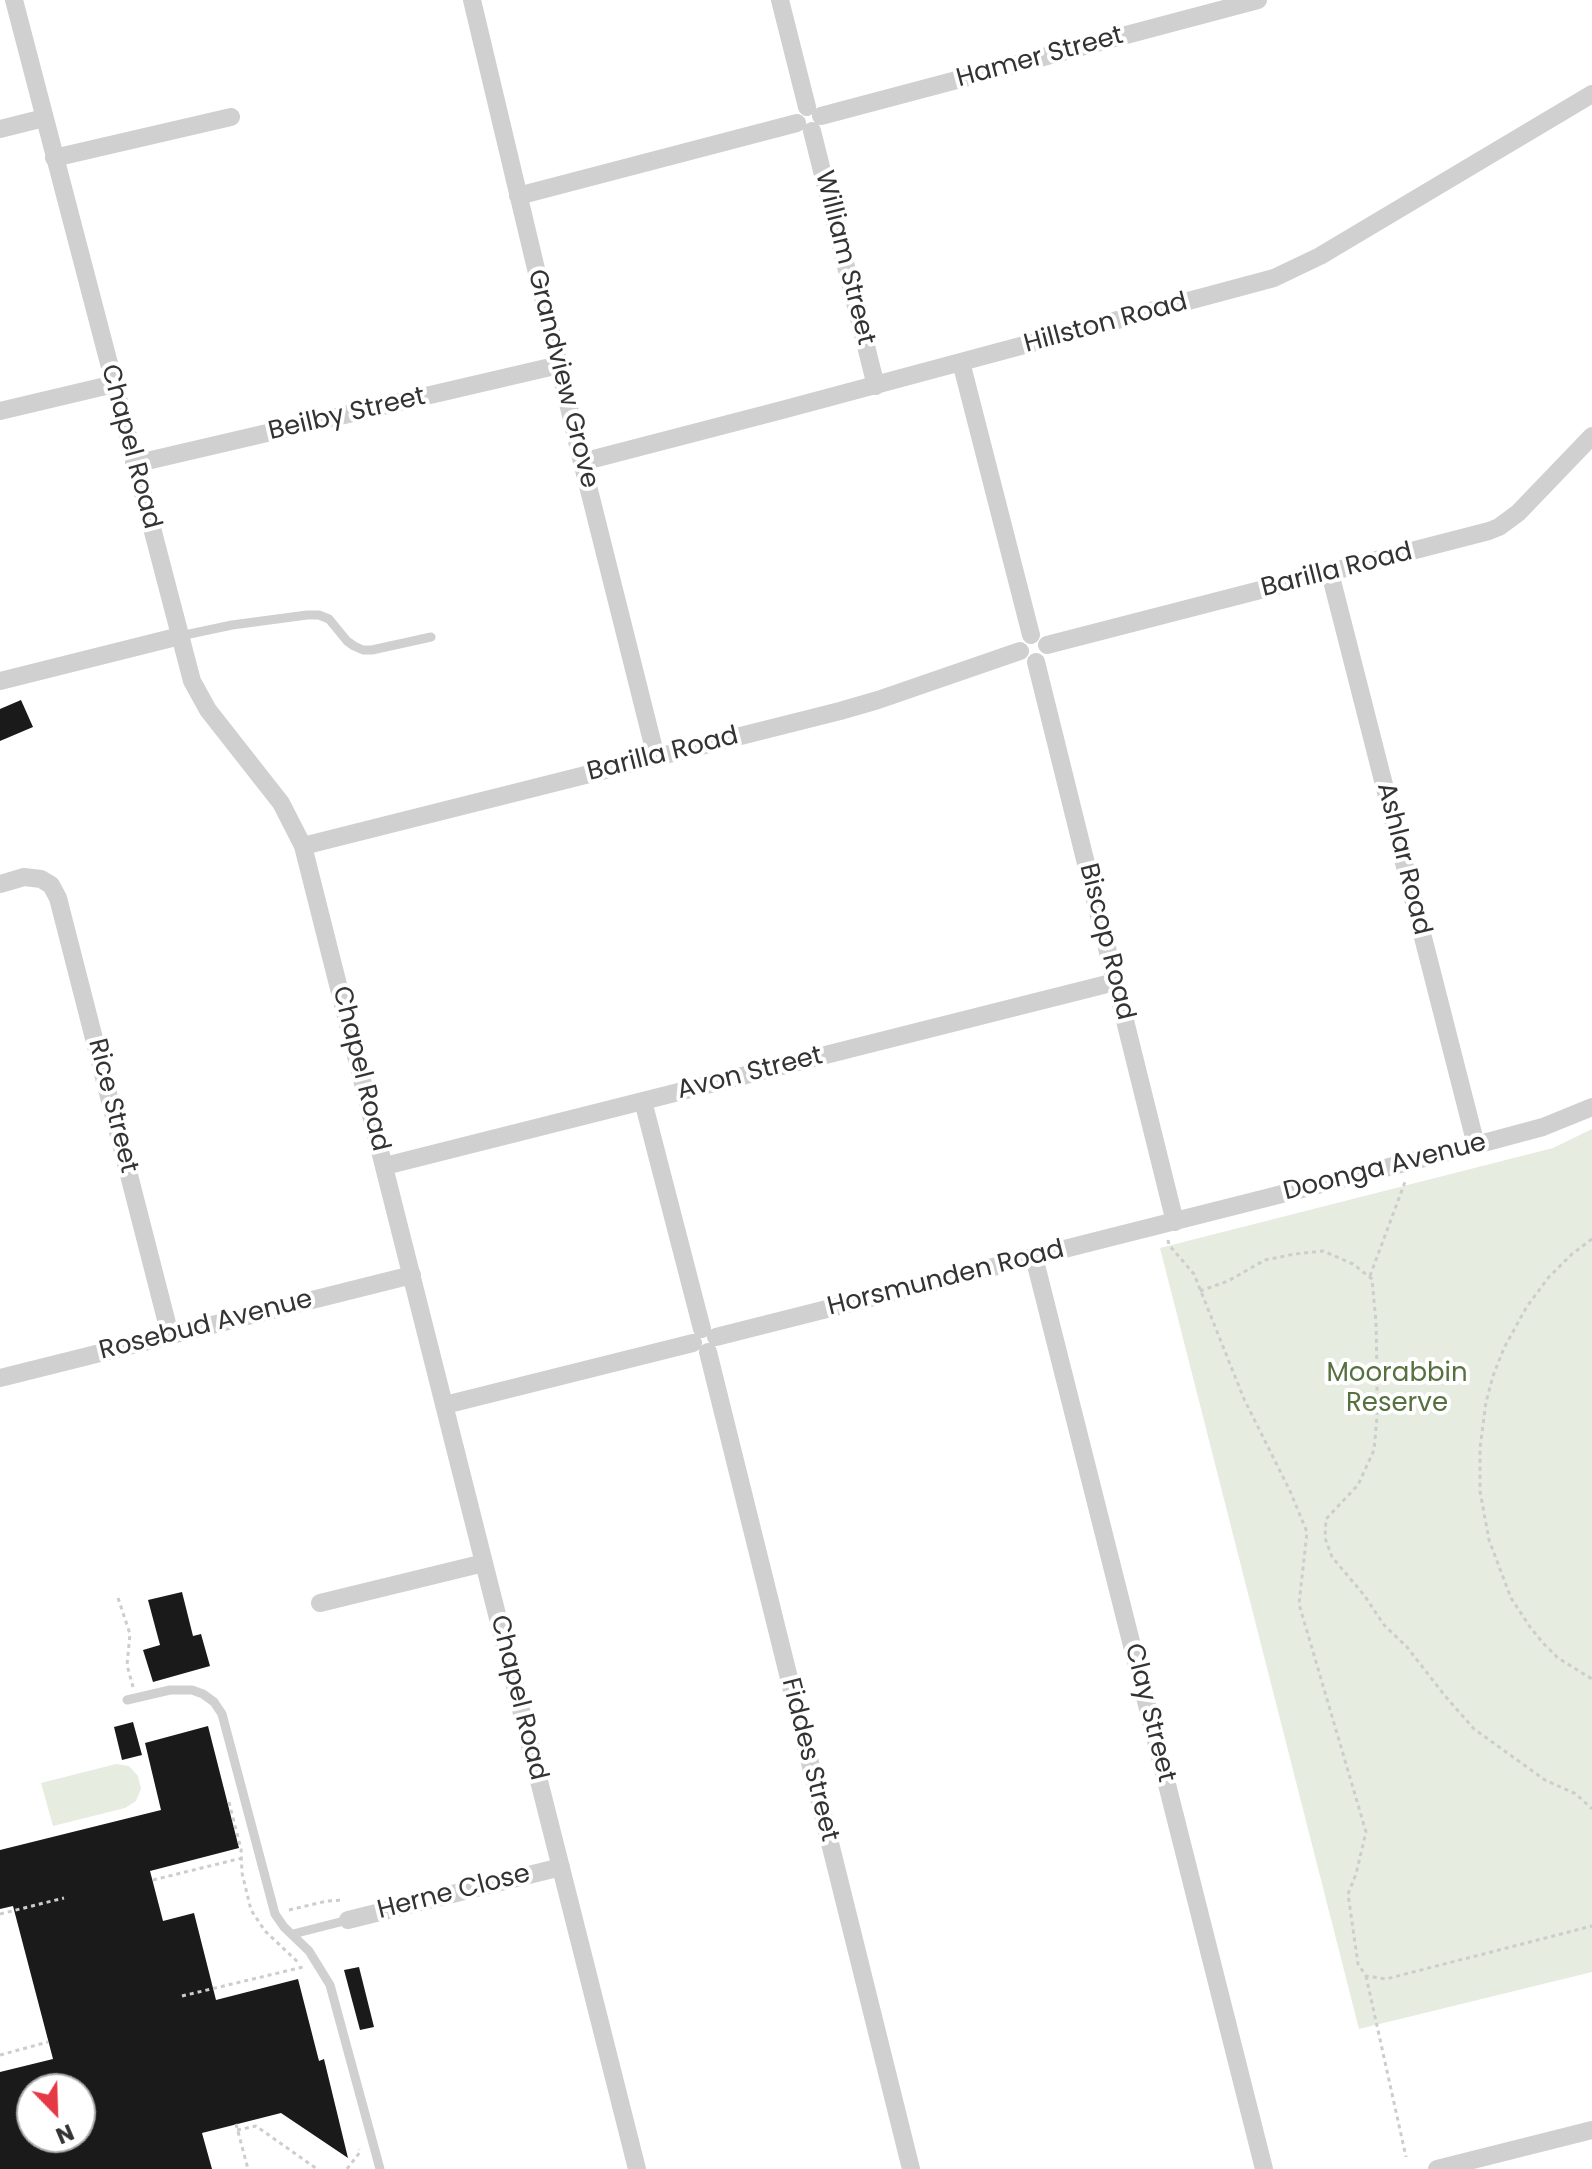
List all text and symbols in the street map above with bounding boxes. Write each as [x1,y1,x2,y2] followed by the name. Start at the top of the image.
[953,21,1127,95] street label: Hamer Street
[807,168,881,348] street label: William Street
[520,266,604,492] street label: Grandview Grove
[1021,287,1191,361] street label: Hillston Road
[93,361,167,533] street label: Chapel Road
[265,382,429,448] street label: Beilby Street
[1258,537,1416,605] street label: Barilla Road
[584,721,742,789] street label: Barilla Road
[1369,780,1437,938] street label: Ashlar Road
[1071,860,1141,1024] street label: Biscop Road
[324,983,396,1155] street label: Chapel Road
[80,1036,144,1176] street label: Rice Street
[674,1041,826,1107] street label: Avon Street
[1280,1128,1490,1208] street label: Doonga Avenue
[824,1234,1068,1324] street label: Horsmunden Road
[96,1284,316,1368] street label: Rosebud Avenue
[1326,1358,1468,1420] park label: Moorabbin Reserve
[482,1612,554,1784] street label: Chapel Road
[1117,1640,1181,1786] street label: Clay Street
[774,1675,844,1845] street label: Fiddes Street
[374,1859,534,1927] street label: Herne Close
[16,2073,96,2153] north arrow
[51,2116,78,2151] text: N

